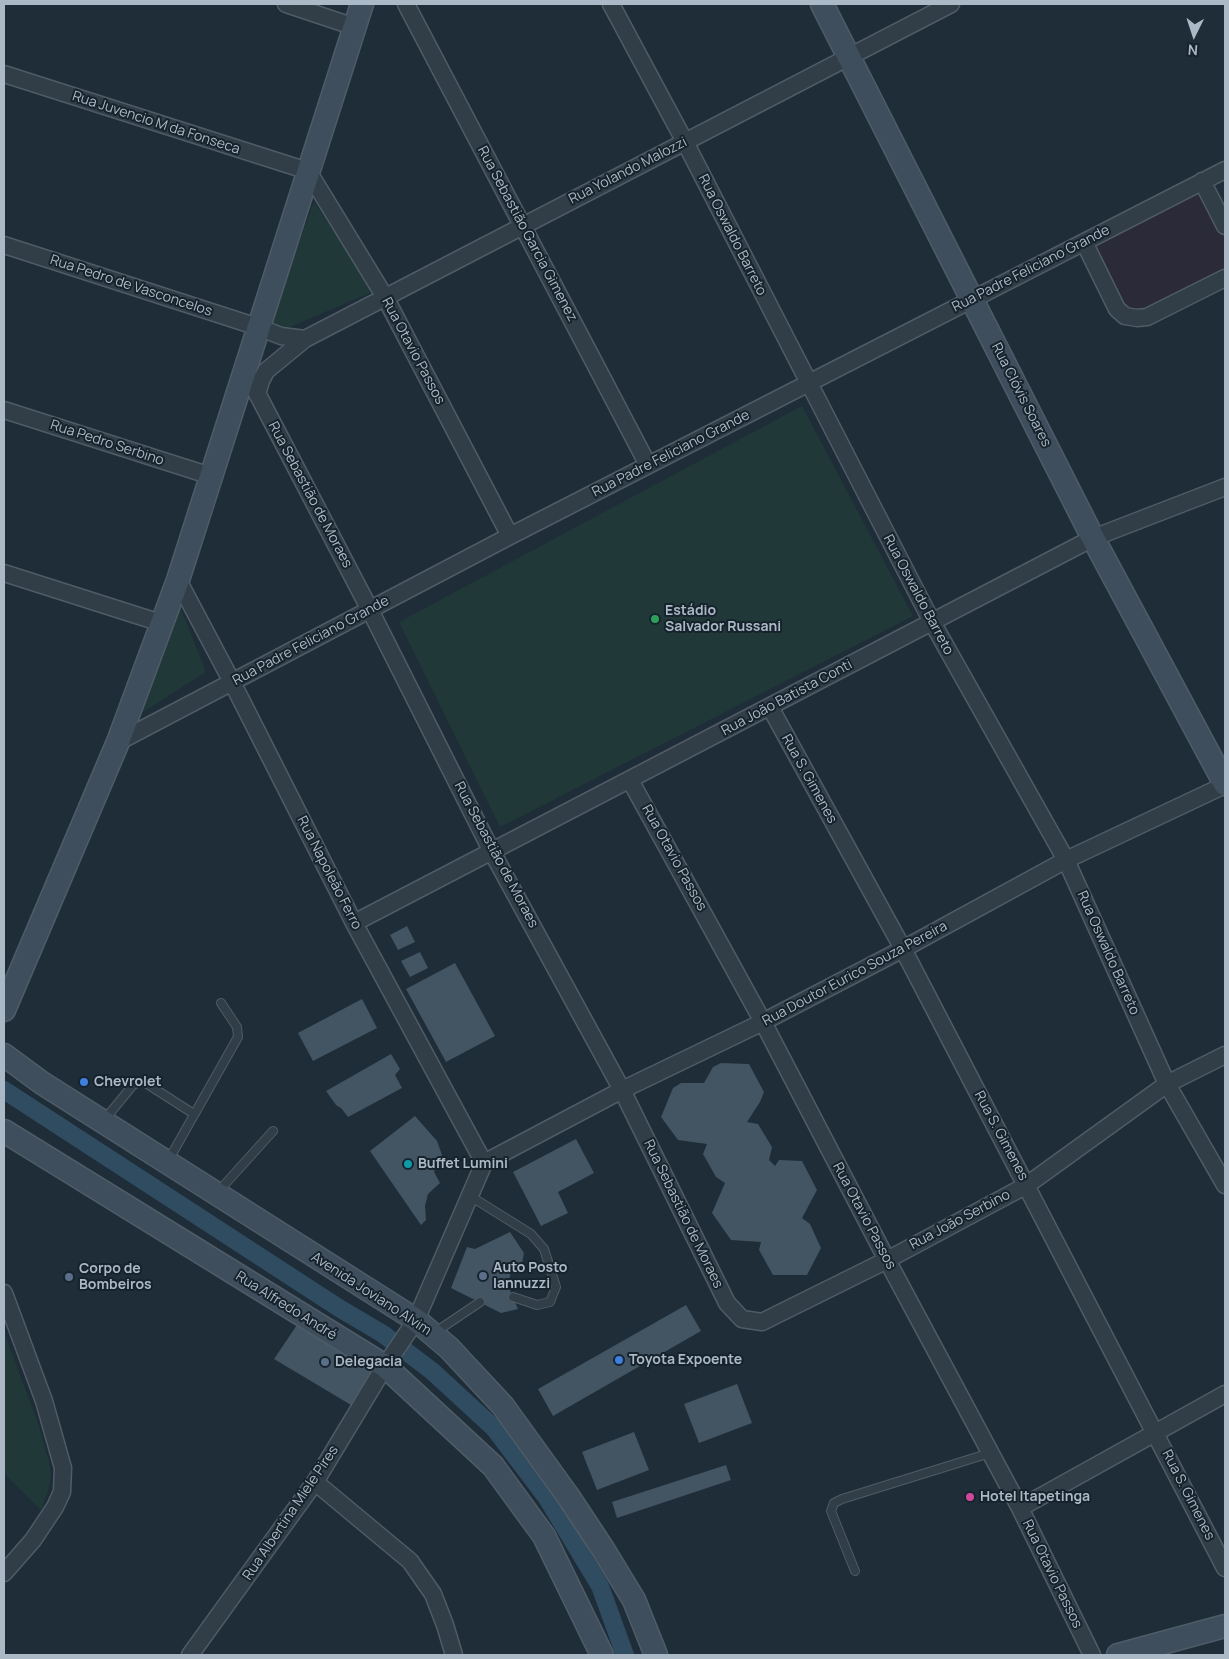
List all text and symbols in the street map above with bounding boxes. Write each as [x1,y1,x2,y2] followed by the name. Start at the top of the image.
[1169,10,1219,60] north arrow
[1187,41,1199,60] text: N
[70,88,242,158] street label: Rua Juvencio M da Fonseca
[566,134,690,208] street label: Rua Yolando Malozzi
[473,143,581,325] street label: Rua Sebastião Garcia Gimenez
[694,172,770,298] street label: Rua Oswaldo Barreto
[949,222,1113,316] street label: Rua Padre Feliciano Grande
[48,252,214,320] street label: Rua Pedro de Vasconcelos
[378,295,448,407] street label: Rua Otavio Passos
[987,340,1055,450] street label: Rua Clóvis Soares
[589,407,753,501] street label: Rua Padre Feliciano Grande
[48,417,166,469] street label: Rua Pedro Serbino
[264,419,356,571] street label: Rua Sebastião de Moraes
[879,532,957,658] street label: Rua Oswaldo Barreto
[230,593,392,689] street label: Rua Padre Feliciano Grande
[665,603,781,636] place label: Estádio Salvador Russani
[649,613,661,625] marker: Estádio Salvador Russani
[719,656,855,740] street label: Rua João Batista Conti
[778,732,840,826] street label: Rua S. Gimenes
[450,779,542,931] street label: Rua Sebastião de Moraes
[638,802,710,914] street label: Rua Otavio Passos
[293,813,365,933] street label: Rua Napoleão Ferro
[1073,888,1143,1018] street label: Rua Oswaldo Barreto
[760,918,950,1030] street label: Rua Doutor Eurico Souza Pereira
[94,1074,162,1090] place label: Chevrolet
[78,1076,90,1088] marker: Chevrolet
[970,1088,1032,1184] street label: Rua S. Gimenes
[640,1137,726,1291] street label: Rua Sebastião de Moraes
[418,1156,508,1172] place label: Buffet Lumini
[402,1158,414,1170] marker: Buffet Lumini
[829,1160,899,1272] street label: Rua Otavio Passos
[907,1186,1013,1254] street label: Rua João Serbino
[308,1249,434,1339] street label: Avenida Joviano Alvim
[493,1260,567,1292] place label: Auto Posto Iannuzzi
[79,1261,152,1294] place label: Corpo de Bombeiros
[232,1268,340,1344] street label: Rua Alfredo André
[477,1270,489,1282] marker: Auto Posto Iannuzzi
[63,1271,75,1283] marker: Corpo de Bombeiros
[629,1352,742,1368] place label: Toyota Expoente
[335,1354,402,1370] place label: Delegacia
[613,1354,625,1366] marker: Toyota Expoente
[319,1356,331,1368] marker: Delegacia
[240,1442,342,1584] street label: Rua Albertina Miele Pires
[1158,1447,1218,1543] street label: Rua S. Gimenes
[980,1489,1090,1505] place label: Hotel Itapetinga
[964,1491,976,1503] marker: Hotel Itapetinga
[1018,1517,1086,1631] street label: Rua Otavio Passos

